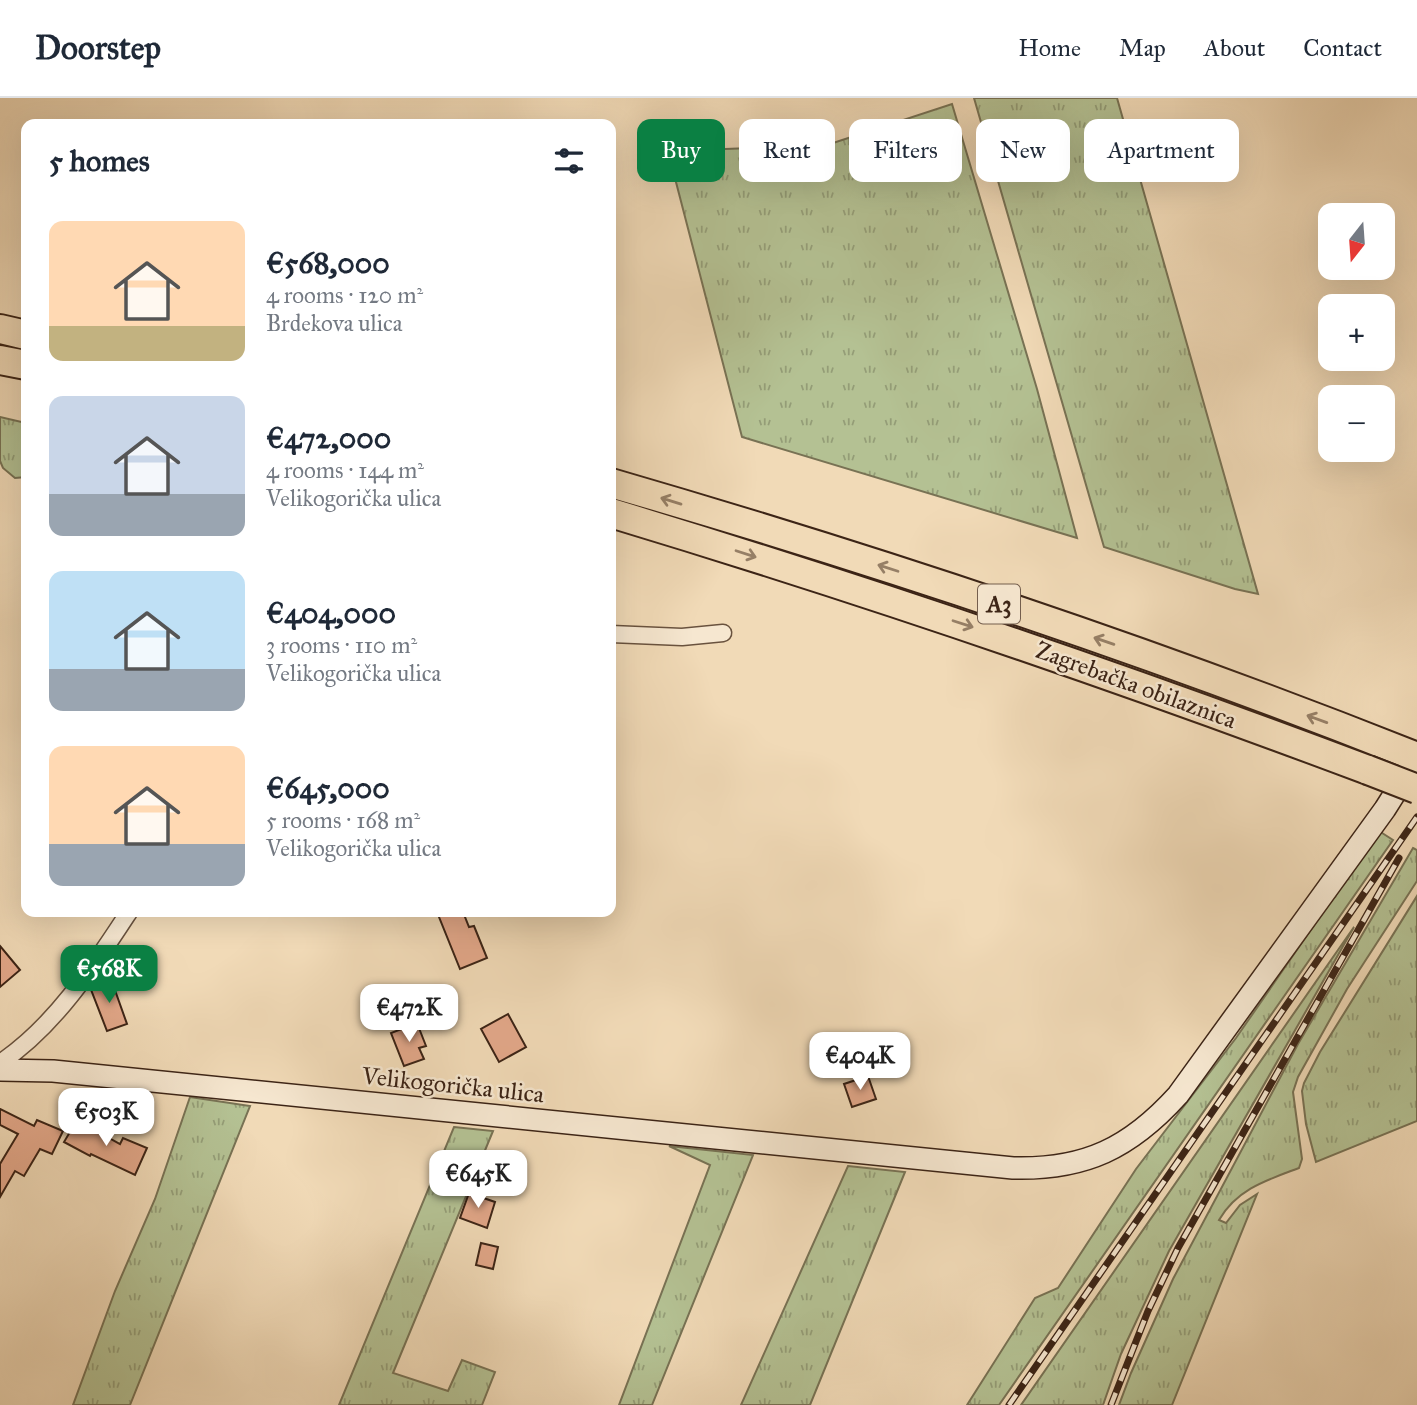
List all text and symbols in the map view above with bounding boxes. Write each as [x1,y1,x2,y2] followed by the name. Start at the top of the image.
[35,28,161,68] text: Doorstep
[1018,33,1081,63] text: Home
[1119,33,1166,63] text: Map
[1204,33,1265,63] text: About
[1303,33,1382,63] text: Contact
[637,119,725,182] chip: Buy
[739,119,835,182] chip: Rent
[849,119,962,182] chip: Filters
[976,119,1070,182] chip: New
[1084,119,1239,182] chip: Apartment
[550,142,588,180] icon: filters
[49,143,150,179] text: 5 homes
[1318,203,1395,280] north arrow
[1318,203,1395,462] map controls
[266,245,390,281] text: €568,000
[105,249,189,333] icon: home
[266,281,423,309] text: 4 rooms · 120 m²
[1318,294,1395,371] button: +
[266,309,402,337] text: Brdekova ulica
[1318,385,1395,462] button: −
[266,420,391,456] text: €472,000
[105,424,189,508] icon: home
[266,456,424,484] text: 4 rooms · 144 m²
[266,484,441,512] text: Velikogorička ulica
[660,493,682,506] one-way arrow
[735,549,757,561] one-way arrow
[878,561,900,573] one-way arrow
[978,584,1020,624] road number: A3
[266,595,396,631] text: €404,000
[105,599,189,683] icon: home
[952,618,974,631] one-way arrow
[266,631,417,659] text: 3 rooms · 110 m²
[1093,634,1115,646] one-way arrow
[1032,635,1241,736] street label: Zagrebačka obilaznica
[266,659,441,687] text: Velikogorička ulica
[1307,712,1329,725] one-way arrow
[266,770,390,806] text: €645,000
[105,774,189,858] icon: home
[266,806,420,834] text: 5 rooms · 168 m²
[266,834,441,862] text: Velikogorička ulica
[60,946,158,1005] pin: €568K
[77,954,141,982] text: €568K
[360,984,458,1044] pin: €472K
[376,993,442,1021] text: €472K
[811,1032,909,1092] pin: €404K
[825,1041,895,1069] text: €404K
[360,1060,546,1110] street label: Velikogorička ulica
[57,1088,155,1148] pin: €503K
[74,1097,138,1125] text: €503K
[429,1150,527,1210] pin: €645K
[445,1159,511,1187] text: €645K

